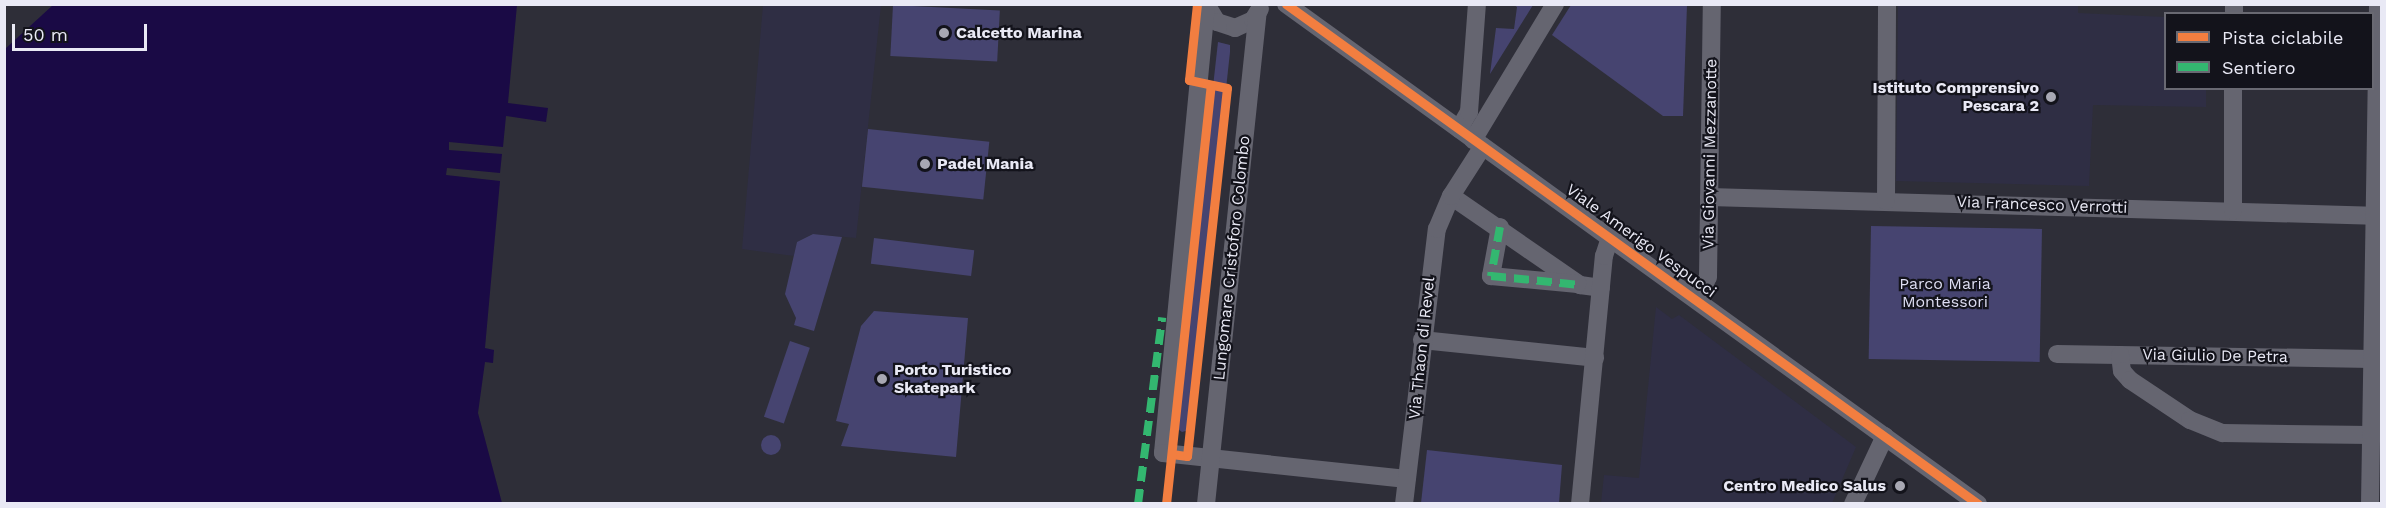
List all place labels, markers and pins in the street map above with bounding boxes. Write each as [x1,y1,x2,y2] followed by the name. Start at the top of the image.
[956,23,1082,43] place label: Calcetto Marina
[937,26,951,40] marker: Calcetto Marina
[1873,78,2039,116] place label: Istituto Comprensivo Pescara 2
[2044,90,2058,104] marker: Istituto Comprensivo Pescara 2
[937,154,1034,174] place label: Padel Mania
[918,157,932,171] marker: Padel Mania
[894,360,1012,398] place label: Porto Turistico Skatepark
[875,372,889,386] marker: Porto Turistico Skatepark
[1723,476,1886,496] place label: Centro Medico Salus
[1891,477,1909,495] marker: Centro Medico Salus

